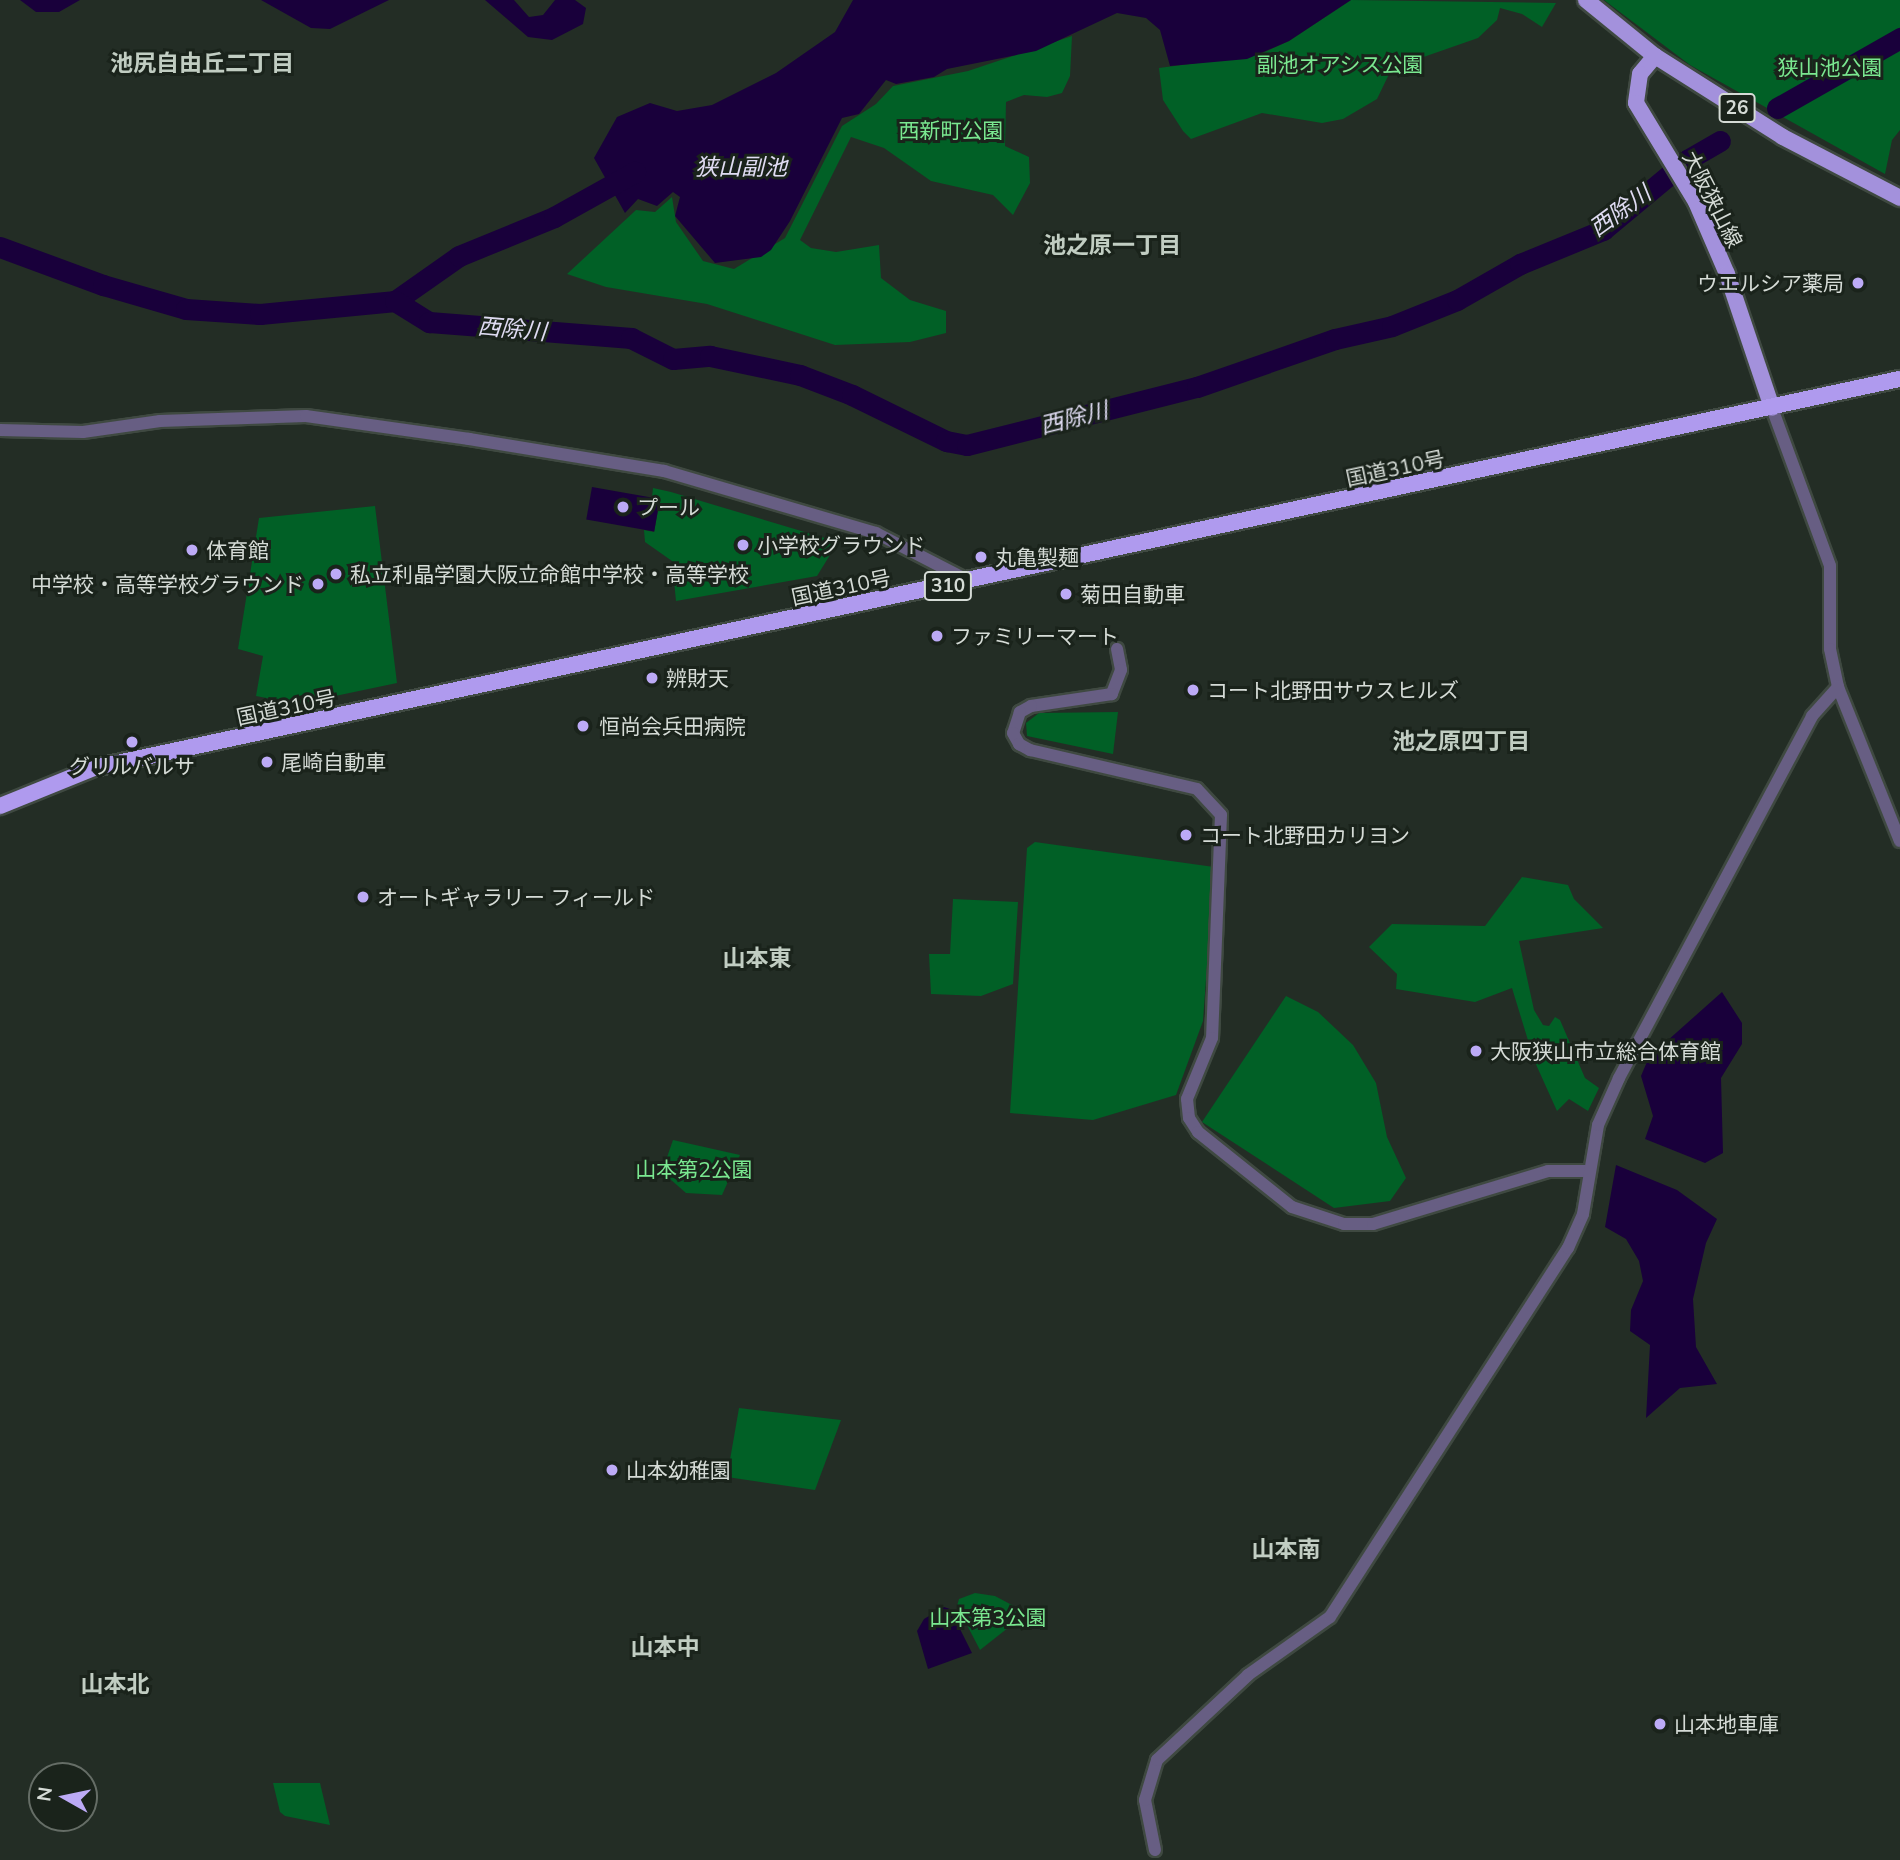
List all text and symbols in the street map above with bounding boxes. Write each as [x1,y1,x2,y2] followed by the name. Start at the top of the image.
[110,49,294,77] district label: 池尻自由丘二丁目
[1256,51,1424,77] park label: 副池オアシス公園
[1778,54,1882,80] park label: 狭山池公園
[1718,92,1756,124] road number: 26
[899,117,1003,143] park label: 西新町公園
[1678,147,1748,251] street label: 大阪狭山線
[695,153,787,181] water label: 狭山副池
[1584,180,1656,242] water label: 西除川
[1043,231,1181,259] district label: 池之原一丁目
[1697,270,1844,296] place label: ウエルシア薬局
[1850,275,1866,291] marker: ウエルシア薬局
[476,312,548,346] water label: 西除川
[1037,396,1111,440] water label: 西除川
[1343,445,1447,491] street label: 国道310号
[637,494,700,520] place label: プール
[615,499,631,515] marker: プール
[757,532,925,558] place label: 小学校グラウンド
[206,537,269,563] place label: 体育館
[735,537,751,553] marker: 小学校グラウンド
[184,542,200,558] marker: 体育館
[995,544,1079,570] place label: 丸亀製麺
[973,549,989,565] marker: 丸亀製麺
[350,561,749,587] place label: 私立利晶学園大阪立命館中学校・高等学校
[789,564,893,610] street label: 国道310号
[328,566,344,582] marker: 私立利晶学園大阪立命館中学校・高等学校
[923,570,972,601] road number: 310
[31,571,304,597] place label: 中学校・高等学校グラウンド
[310,576,326,592] marker: 中学校・高等学校グラウンド
[1080,581,1185,607] place label: 菊田自動車
[1058,586,1074,602] marker: 菊田自動車
[951,623,1119,649] place label: ファミリーマート
[929,628,945,644] marker: ファミリーマート
[666,665,729,691] place label: 辨財天
[644,670,660,686] marker: 辨財天
[1207,677,1459,703] place label: コート北野田サウスヒルズ
[1185,682,1201,698] marker: コート北野田サウスヒルズ
[234,684,338,730] street label: 国道310号
[599,713,746,739] place label: 恒尚会兵田病院
[573,716,593,736] marker: 恒尚会兵田病院
[1392,727,1530,755] district label: 池之原四丁目
[124,734,140,750] marker: グリルバルサ
[281,749,386,775] place label: 尾崎自動車
[69,753,195,779] place label: グリルバルサ
[259,754,275,770] marker: 尾崎自動車
[1200,822,1410,848] place label: コート北野田カリヨン
[1178,827,1194,843] marker: コート北野田カリヨン
[377,884,655,910] place label: オートギャラリー フィールド
[355,889,371,905] marker: オートギャラリー フィールド
[723,944,791,972] district label: 山本東
[1490,1038,1721,1064] place label: 大阪狭山市立総合体育館
[1468,1043,1484,1059] marker: 大阪狭山市立総合体育館
[635,1156,753,1182] park label: 山本第2公園
[626,1457,731,1483] place label: 山本幼稚園
[604,1462,620,1478] marker: 山本幼稚園
[1252,1535,1320,1563] district label: 山本南
[929,1604,1047,1630] park label: 山本第3公園
[631,1633,699,1661] district label: 山本中
[81,1670,149,1698] district label: 山本北
[1674,1711,1779,1737] place label: 山本地車庫
[1652,1716,1668,1732] marker: 山本地車庫
[28,1762,98,1832] north arrow
[31,1785,57,1803] text: N

